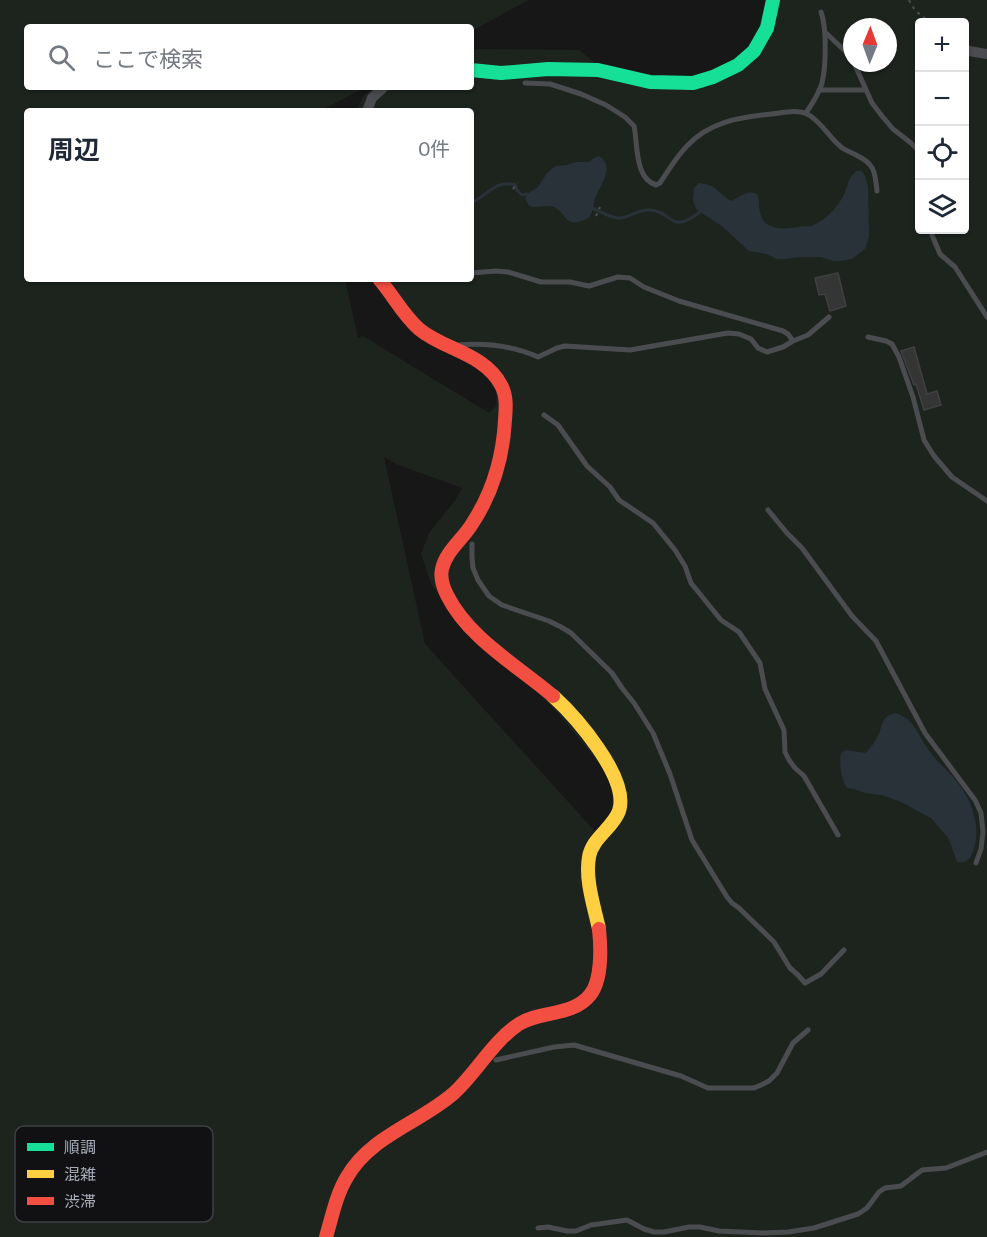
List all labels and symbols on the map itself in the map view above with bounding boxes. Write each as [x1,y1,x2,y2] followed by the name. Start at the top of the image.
[843,18,897,72] north arrow
[15,1126,213,1222] legend
[64,1137,96,1156] text: 順調
[64,1164,96,1183] text: 混雑
[64,1191,96,1210] text: 渋滞

